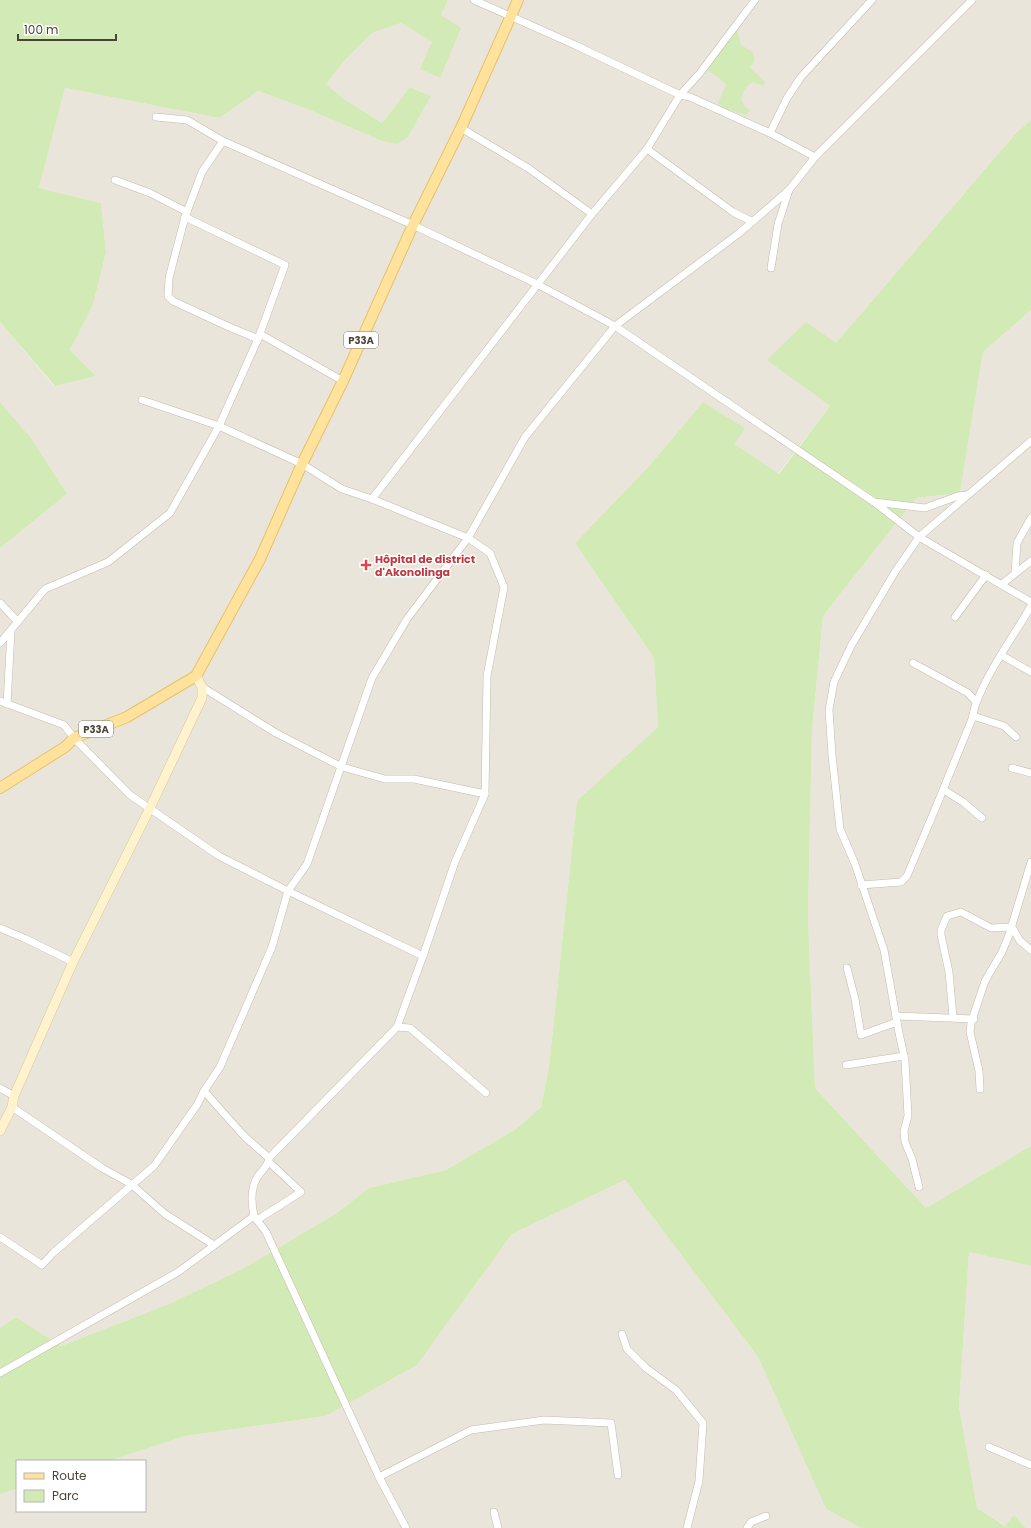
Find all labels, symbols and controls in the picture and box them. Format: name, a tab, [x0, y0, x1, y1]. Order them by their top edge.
scale bar	[18, 16, 116, 42]
text: 100 m	[24, 21, 58, 38]
road number: P33A	[344, 332, 378, 348]
place label: Hôpital de district d'Akonolinga	[375, 551, 476, 580]
marker: Hôpital de district d'Akonolinga	[360, 559, 372, 571]
road number: P33A	[79, 721, 113, 737]
legend	[16, 1460, 146, 1512]
text: Route	[52, 1467, 86, 1484]
text: Parc	[52, 1487, 79, 1504]

